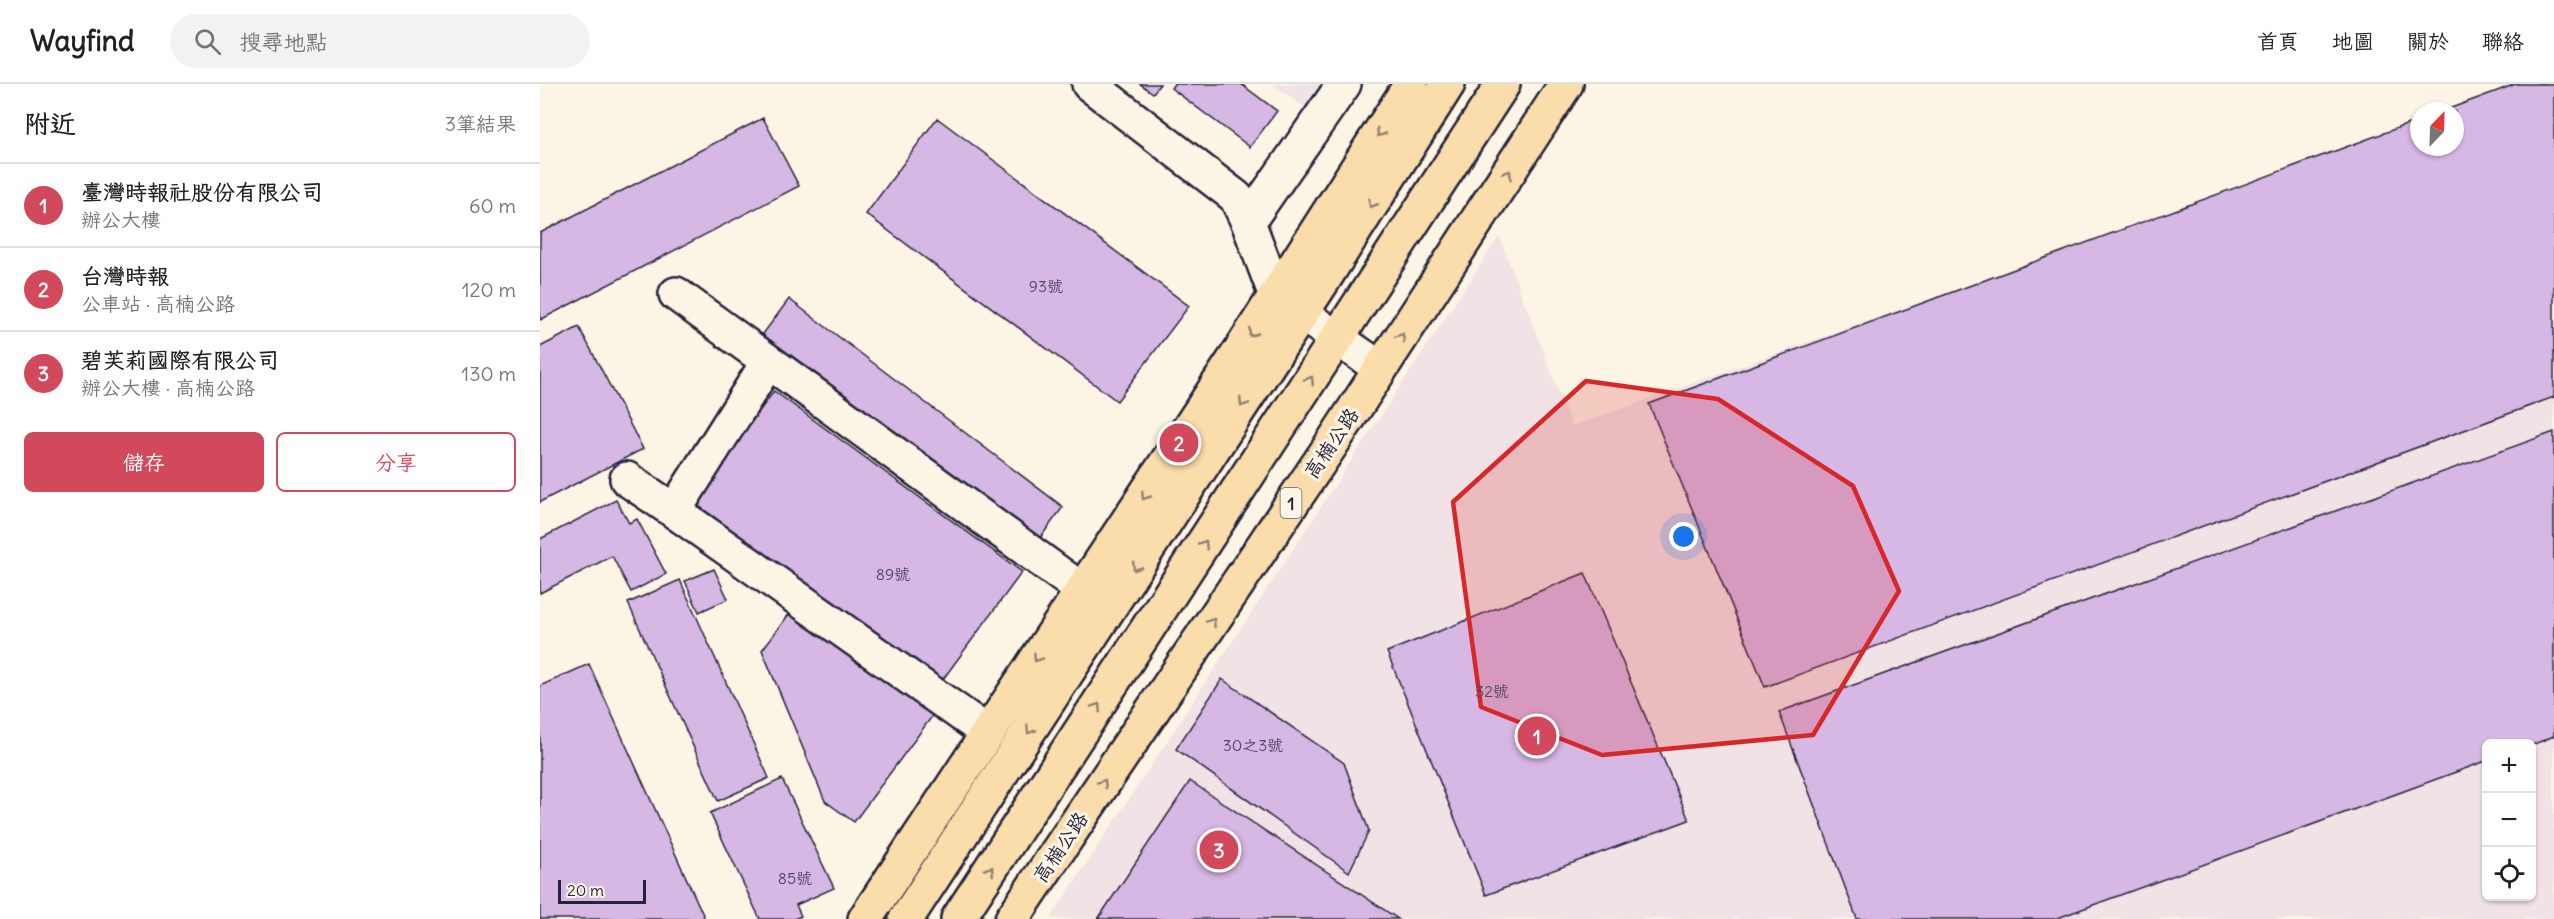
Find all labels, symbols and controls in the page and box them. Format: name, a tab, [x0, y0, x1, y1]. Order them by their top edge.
search box	[170, 14, 590, 68]
text: Wayfind	[30, 23, 134, 59]
icon: search	[191, 25, 224, 58]
text: 搜尋地點	[239, 28, 327, 56]
text: 首頁	[2257, 28, 2299, 55]
text: 地圖	[2332, 28, 2374, 55]
text: 關於	[2407, 28, 2449, 55]
text: 聯絡	[2482, 28, 2524, 55]
north arrow	[2410, 102, 2464, 156]
text: 附近	[24, 107, 76, 140]
text: 3筆結果	[445, 111, 516, 136]
one-way arrow	[1375, 127, 1387, 137]
one-way arrow	[1500, 169, 1511, 180]
text: 臺灣時報社股份有限公司	[81, 178, 323, 206]
text: 1	[40, 193, 47, 218]
text: 60 m	[469, 193, 516, 218]
one-way arrow	[1367, 198, 1379, 208]
text: 辦公大樓	[81, 207, 161, 232]
text: 台灣時報	[81, 262, 169, 290]
house number: 93號	[1029, 276, 1063, 296]
text: 2	[38, 277, 49, 302]
text: 120 m	[462, 277, 516, 302]
text: 公車站 · 高楠公路	[81, 291, 235, 316]
one-way arrow	[1248, 326, 1259, 337]
one-way arrow	[1394, 332, 1405, 343]
text: 碧芙莉國際有限公司	[81, 346, 279, 374]
text: 3	[38, 361, 49, 386]
text: 130 m	[461, 361, 516, 386]
text: 辦公大樓 · 高楠公路	[81, 375, 255, 400]
one-way arrow	[1303, 376, 1314, 387]
one-way arrow	[1239, 397, 1250, 408]
street label: 高楠公路	[1298, 402, 1364, 483]
pin: 2	[1160, 420, 1198, 466]
button: 儲存	[24, 432, 264, 492]
button: 分享	[276, 432, 516, 492]
road number: 1	[1280, 488, 1302, 518]
one-way arrow	[1141, 489, 1152, 500]
your location	[1669, 522, 1698, 551]
one-way arrow	[1196, 539, 1207, 550]
one-way arrow	[1133, 560, 1144, 571]
house number: 89號	[876, 564, 910, 584]
one-way arrow	[1205, 617, 1216, 628]
one-way arrow	[1033, 652, 1044, 663]
house number: 32號	[1475, 681, 1509, 701]
one-way arrow	[1090, 703, 1101, 714]
pin: 1	[1518, 714, 1556, 758]
one-way arrow	[1025, 724, 1037, 734]
house number: 30之3號	[1223, 735, 1283, 755]
map controls	[2482, 739, 2536, 901]
button: +	[2482, 739, 2536, 793]
one-way arrow	[1096, 779, 1107, 790]
button: −	[2482, 793, 2536, 847]
street label: 高楠公路	[1027, 806, 1093, 887]
pin: 3	[1200, 828, 1238, 873]
button: locate	[2482, 847, 2536, 901]
one-way arrow	[983, 866, 995, 876]
house number: 85號	[778, 868, 812, 888]
scale bar	[558, 877, 646, 904]
text: 20 m	[567, 880, 604, 900]

